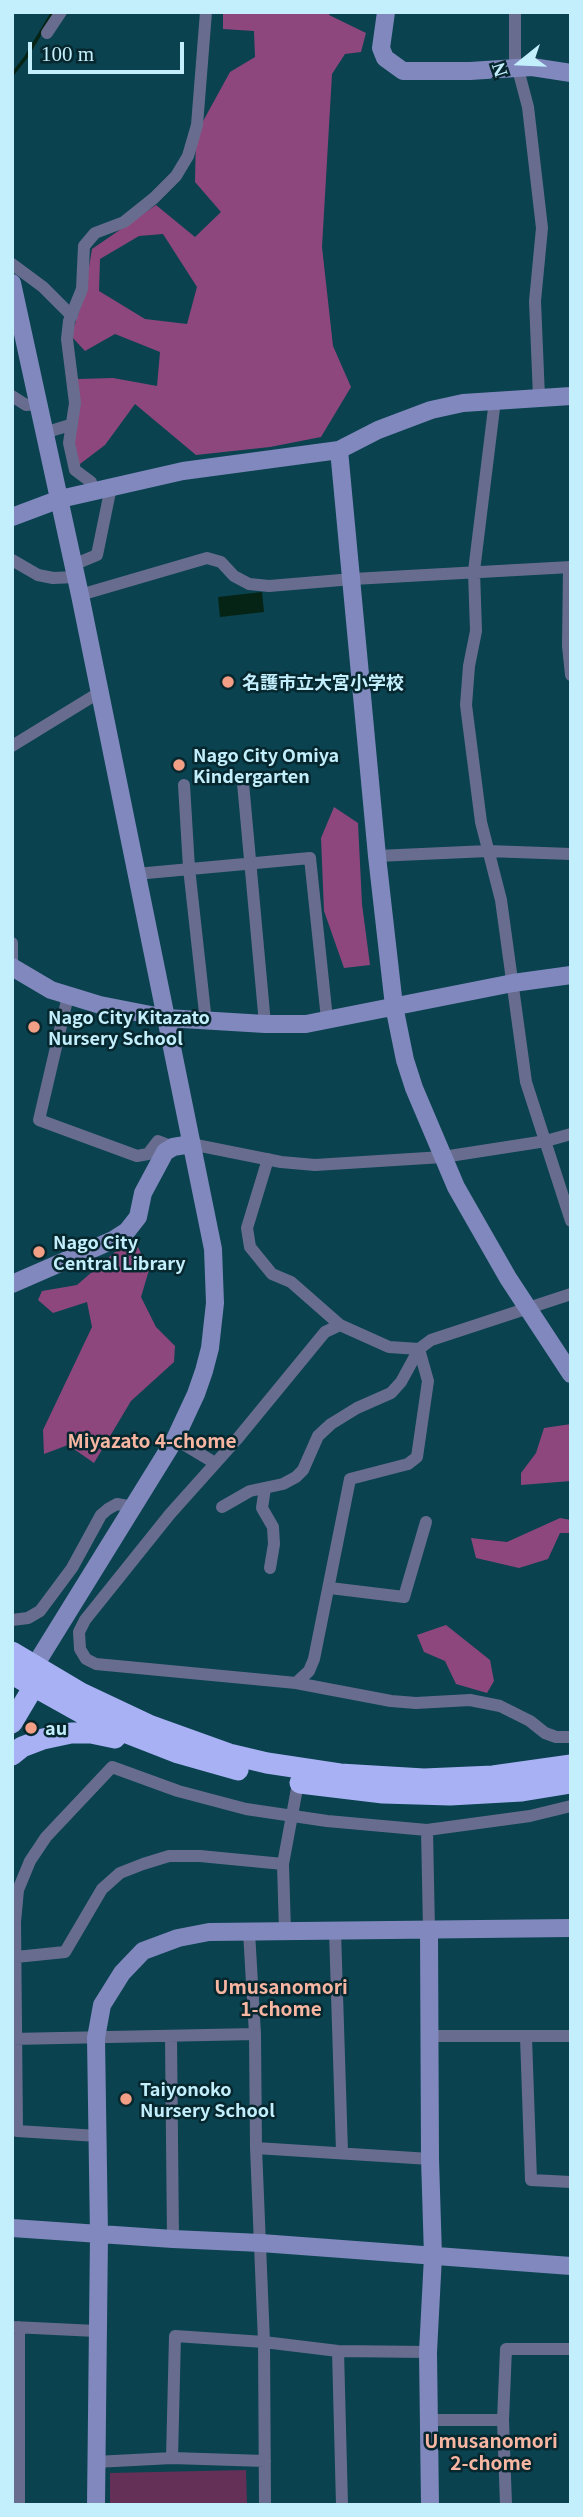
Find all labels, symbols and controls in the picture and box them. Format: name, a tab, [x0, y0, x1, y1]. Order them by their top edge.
scale bar	[32, 28, 187, 72]
north arrow	[485, 28, 555, 98]
text: 100 m	[41, 42, 94, 66]
text: N	[487, 60, 512, 79]
place label: 名護市立大宮小学校	[242, 671, 404, 693]
marker: 名護市立大宮小学校	[220, 674, 236, 690]
place label: Nago City Omiya Kindergarten	[193, 744, 339, 786]
marker: Nago City Omiya Kindergarten	[171, 757, 187, 773]
place label: Nago City Kitazato Nursery School	[48, 1006, 210, 1048]
marker: Nago City Kitazato Nursery School	[26, 1019, 42, 1035]
place label: Nago City Central Library	[53, 1231, 186, 1274]
marker: Nago City Central Library	[31, 1244, 47, 1260]
district label: Miyazato 4-chome	[68, 1430, 236, 1452]
place label: au	[45, 1717, 67, 1739]
marker: au	[23, 1720, 39, 1736]
district label: Umusanomori 1-chome	[214, 1976, 348, 2020]
place label: Taiyonoko Nursery School	[140, 2078, 275, 2120]
marker: Taiyonoko Nursery School	[118, 2091, 134, 2107]
district label: Umusanomori 2-chome	[424, 2430, 558, 2474]

